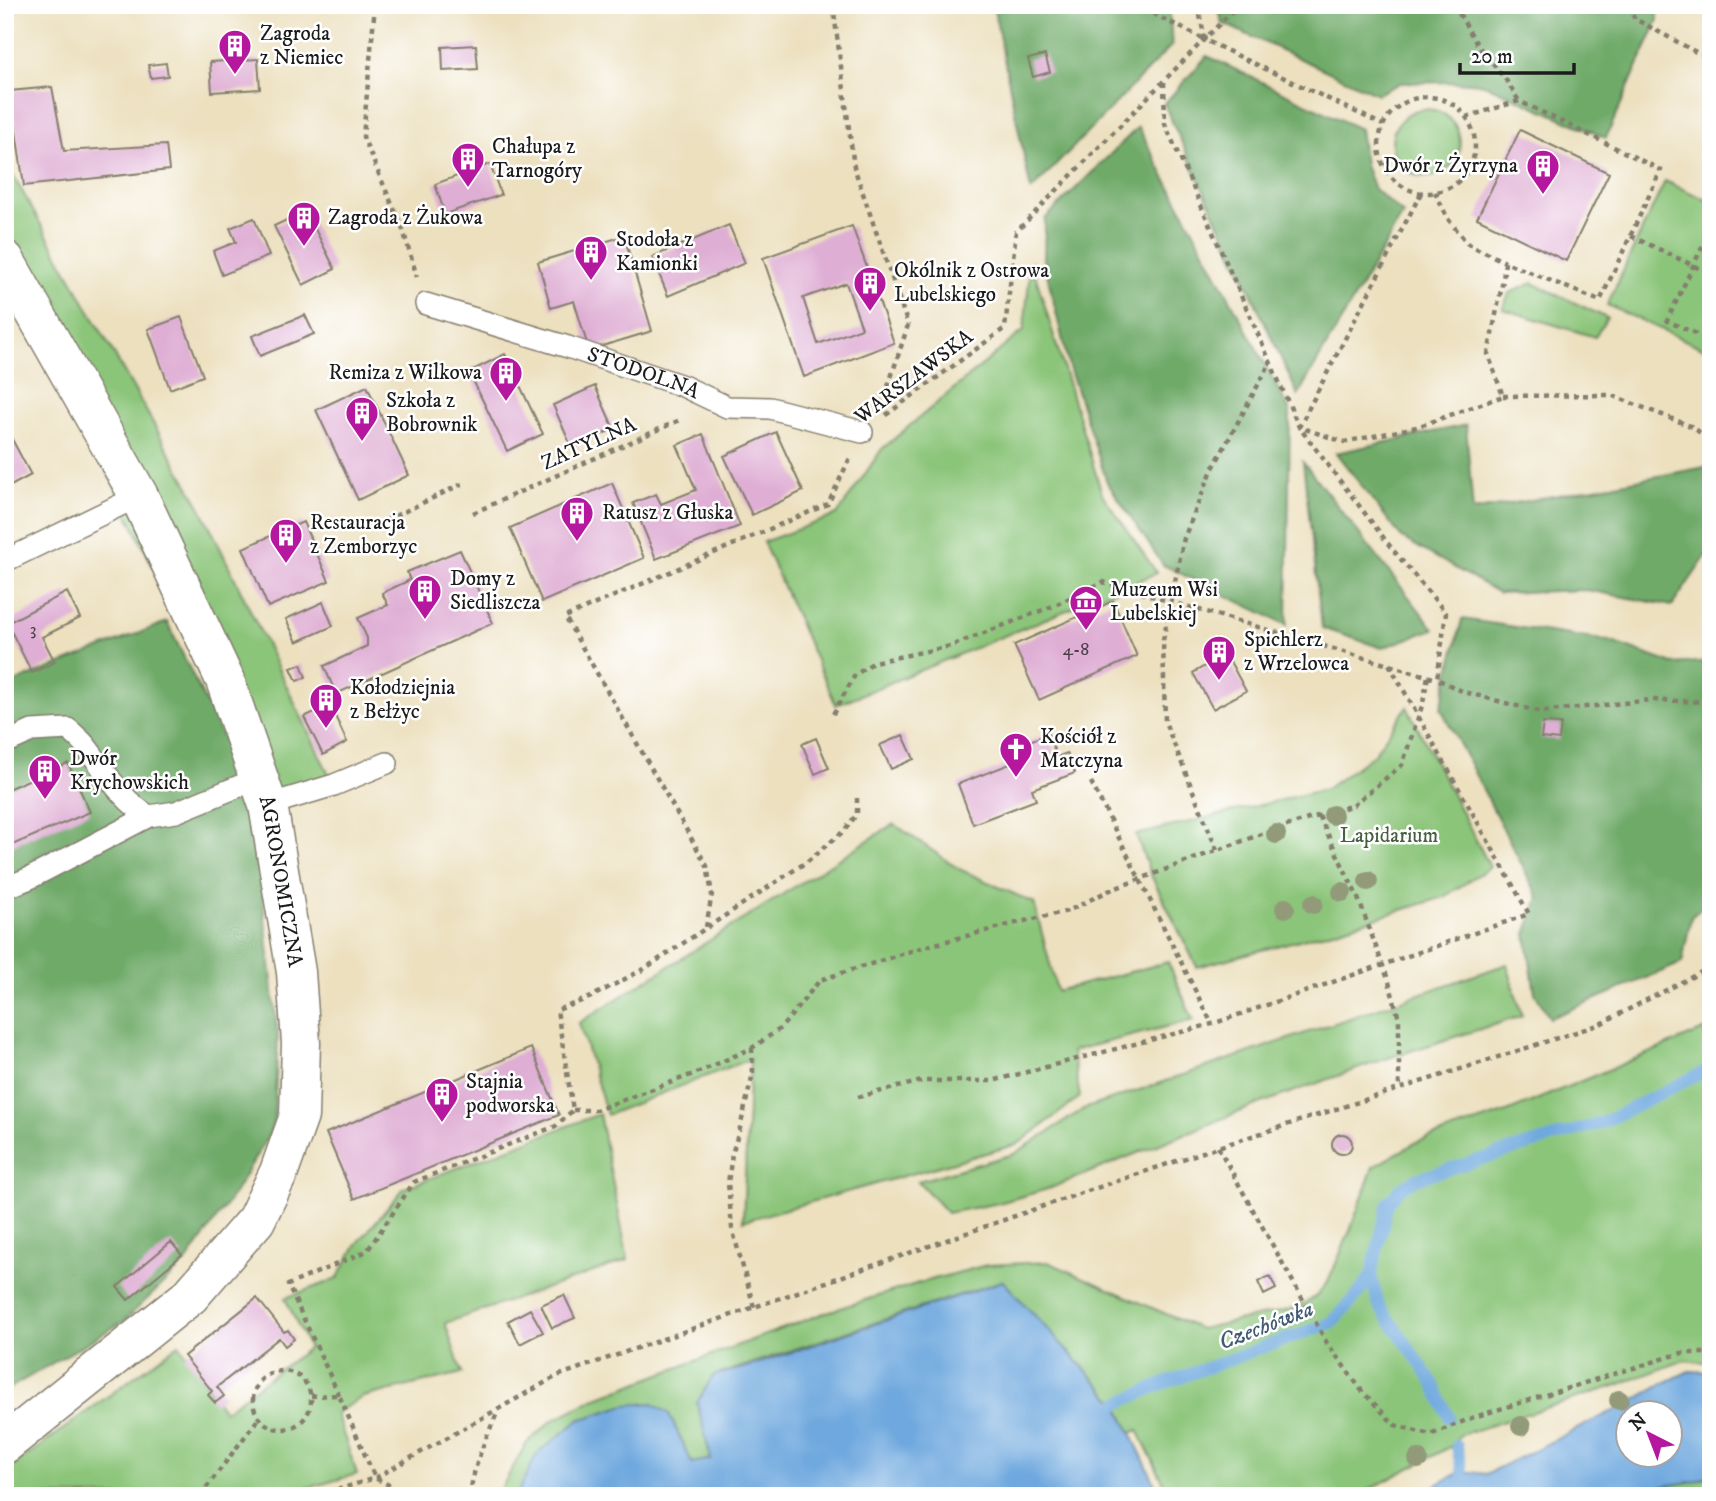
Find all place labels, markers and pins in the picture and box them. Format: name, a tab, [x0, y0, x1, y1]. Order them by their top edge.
place label: Zagroda z Niemiec	[260, 21, 343, 71]
building icon: Zagroda z Niemiec	[216, 27, 254, 76]
place label: Chałupa z Tarnogóry	[492, 134, 583, 184]
building icon: Chałupa z Tarnogóry	[449, 140, 487, 189]
building icon: Dwór z Żyrzyna	[1524, 147, 1562, 196]
place label: Dwór z Żyrzyna	[1383, 152, 1518, 179]
building icon: Zagroda z Żukowa	[285, 199, 323, 248]
place label: Zagroda z Żukowa	[328, 204, 483, 231]
place label: Stodoła z Kamionki	[616, 227, 698, 277]
building icon: Stodoła z Kamionki	[572, 233, 610, 282]
place label: Okólnik z Ostrowa Lubelskiego	[894, 258, 1049, 308]
building icon: Okólnik z Ostrowa Lubelskiego	[851, 264, 889, 313]
building icon: Remiza z Wilkowa	[487, 354, 525, 403]
place label: Remiza z Wilkowa	[328, 360, 482, 386]
place label: Szkoła z Bobrownik	[386, 388, 478, 438]
building icon: Szkoła z Bobrownik	[343, 394, 381, 443]
building icon: Ratusz z Głuska	[558, 494, 596, 543]
place label: Ratusz z Głuska	[602, 500, 733, 526]
place label: Restauracja z Zemborzyc	[310, 510, 417, 560]
building icon: Restauracja z Zemborzyc	[267, 516, 305, 565]
place label: Domy z Siedliszcza	[450, 566, 541, 616]
building icon: Domy z Siedliszcza	[406, 572, 444, 621]
place label: Muzeum Wsi Lubelskiej	[1110, 577, 1218, 627]
museum icon: Muzeum Wsi Lubelskiej	[1067, 583, 1105, 632]
place label: Spichlerz z Wrzelowca	[1244, 627, 1349, 677]
building icon: Spichlerz z Wrzelowca	[1200, 633, 1238, 682]
place label: Kołodziejnia z Bełżyc	[350, 675, 455, 725]
building icon: Kołodziejnia z Bełżyc	[307, 681, 345, 730]
place label: Kościół z Matczyna	[1040, 724, 1123, 774]
church icon: Kościół z Matczyna	[997, 730, 1035, 779]
place label: Dwór Krychowskich	[70, 746, 189, 796]
building icon: Dwór Krychowskich	[26, 752, 64, 801]
place label: Stajnia podworska	[465, 1069, 555, 1119]
building icon: Stajnia podworska	[423, 1075, 461, 1124]

